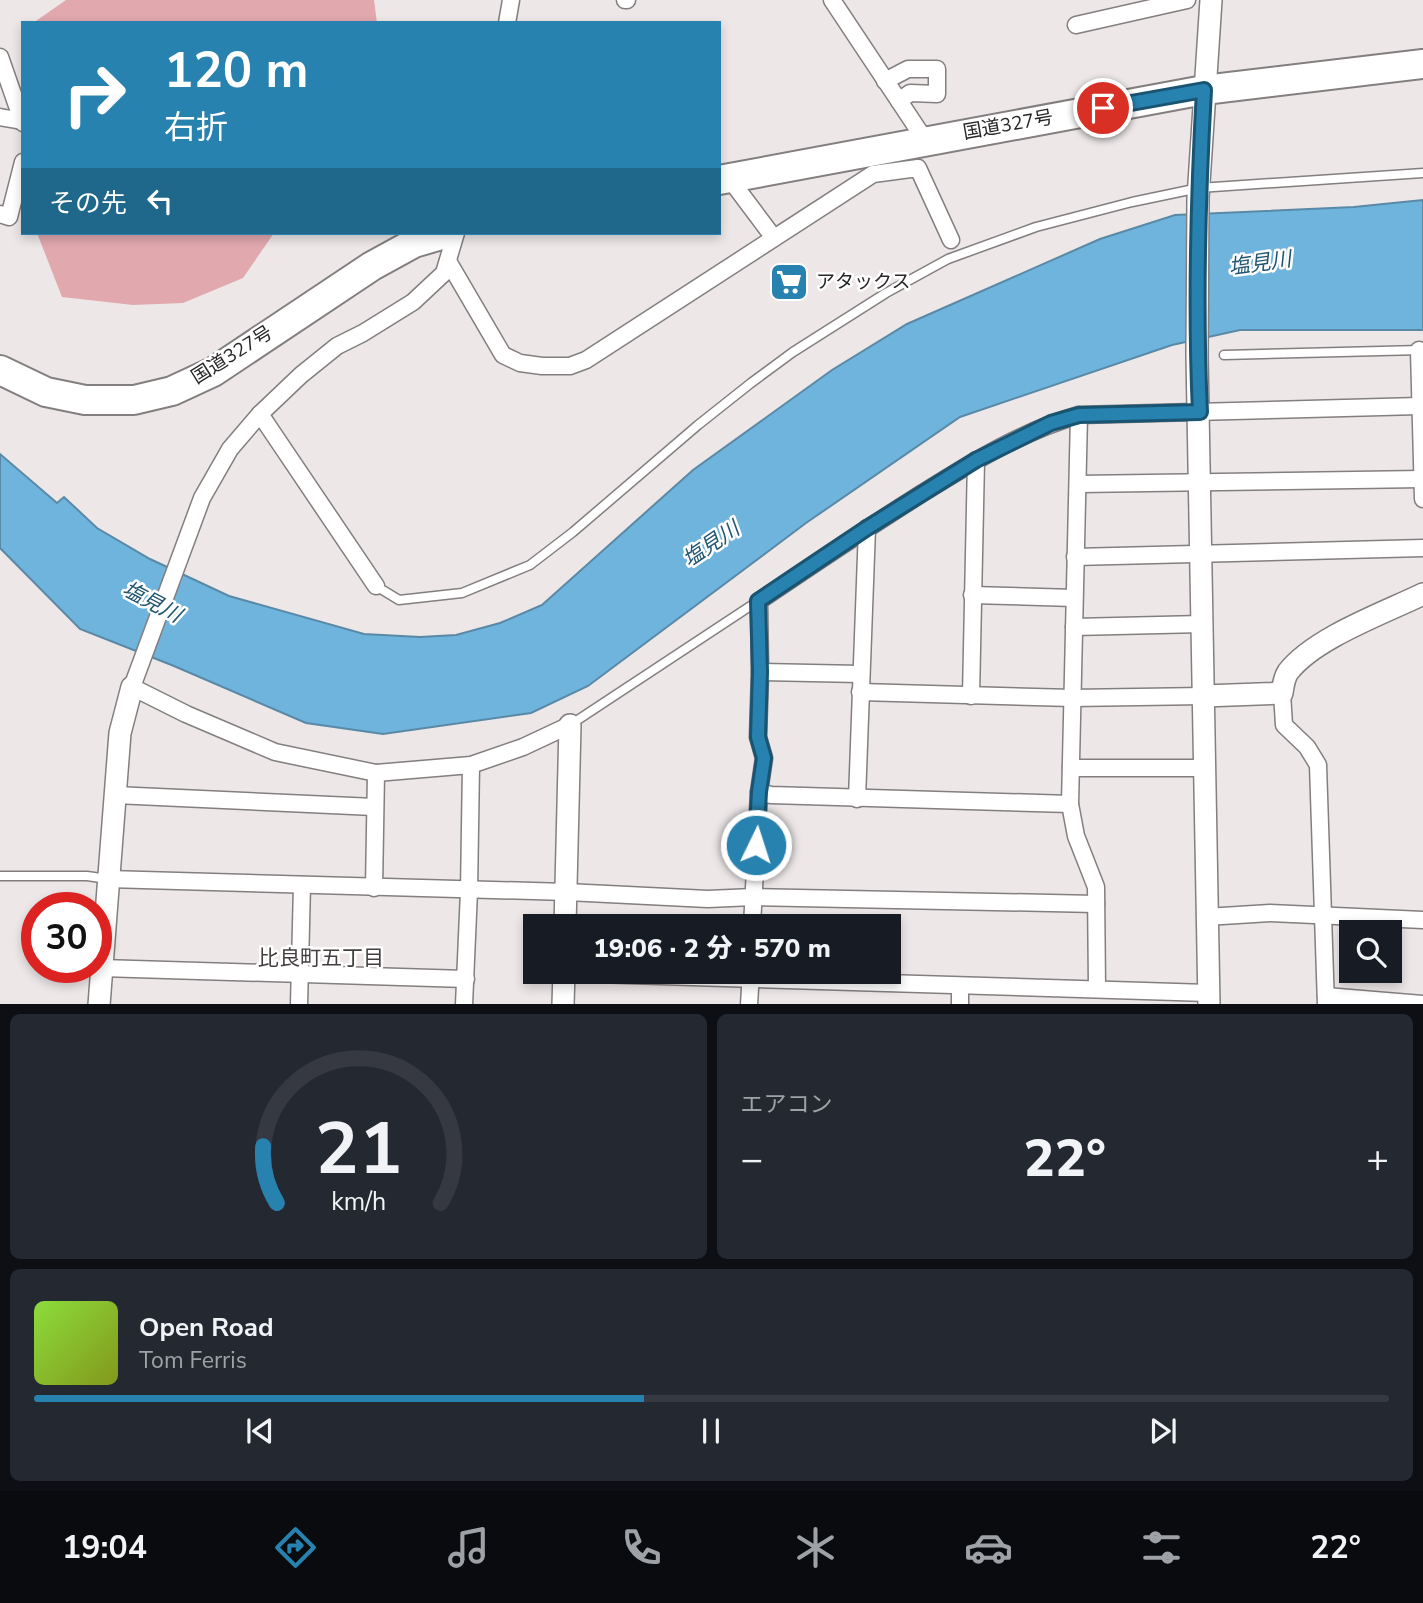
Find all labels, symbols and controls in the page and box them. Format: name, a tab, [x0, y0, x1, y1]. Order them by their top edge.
text: 120 m	[164, 37, 308, 104]
icon: right	[49, 49, 140, 140]
pin	[1073, 78, 1133, 138]
icon: arrive	[1084, 89, 1122, 127]
street label: 国道327号	[961, 104, 1055, 146]
text: 右折	[164, 106, 228, 149]
icon: left	[141, 182, 179, 220]
text: その先	[49, 186, 127, 221]
water label: 塩見川	[1227, 244, 1295, 281]
supermarket icon: アタックス	[768, 261, 810, 303]
place label: アタックス	[816, 269, 910, 295]
street label: 国道327号	[186, 320, 278, 390]
water label: 塩見川	[677, 514, 747, 573]
water label: 塩見川	[118, 575, 188, 630]
position arrow	[719, 808, 793, 882]
speed limit sign: 30	[21, 892, 112, 983]
map controls	[1339, 920, 1402, 983]
button: search	[1339, 920, 1402, 983]
text: 19:06 · 2 分 · 570 m	[593, 931, 831, 966]
district label: 比良町五丁目	[258, 944, 384, 972]
text: エアコン	[741, 1089, 833, 1120]
text: 21	[315, 1099, 402, 1199]
text: 22°	[1024, 1123, 1106, 1194]
text: −	[741, 1134, 763, 1185]
text: +	[1366, 1134, 1389, 1185]
text: km/h	[331, 1184, 386, 1218]
text: Open Road	[139, 1310, 274, 1345]
text: Tom Ferris	[139, 1345, 247, 1376]
icon: previous	[241, 1412, 279, 1450]
icon: pause	[692, 1412, 730, 1450]
icon: next	[1144, 1412, 1182, 1450]
icon: directions	[271, 1523, 320, 1572]
icon: music	[444, 1523, 493, 1572]
icon: phone	[617, 1523, 666, 1572]
icon: climate	[791, 1523, 840, 1572]
icon: car	[964, 1523, 1013, 1572]
icon: filters	[1137, 1523, 1186, 1572]
text: 19:04	[62, 1526, 147, 1569]
text: 22°	[1310, 1526, 1361, 1569]

